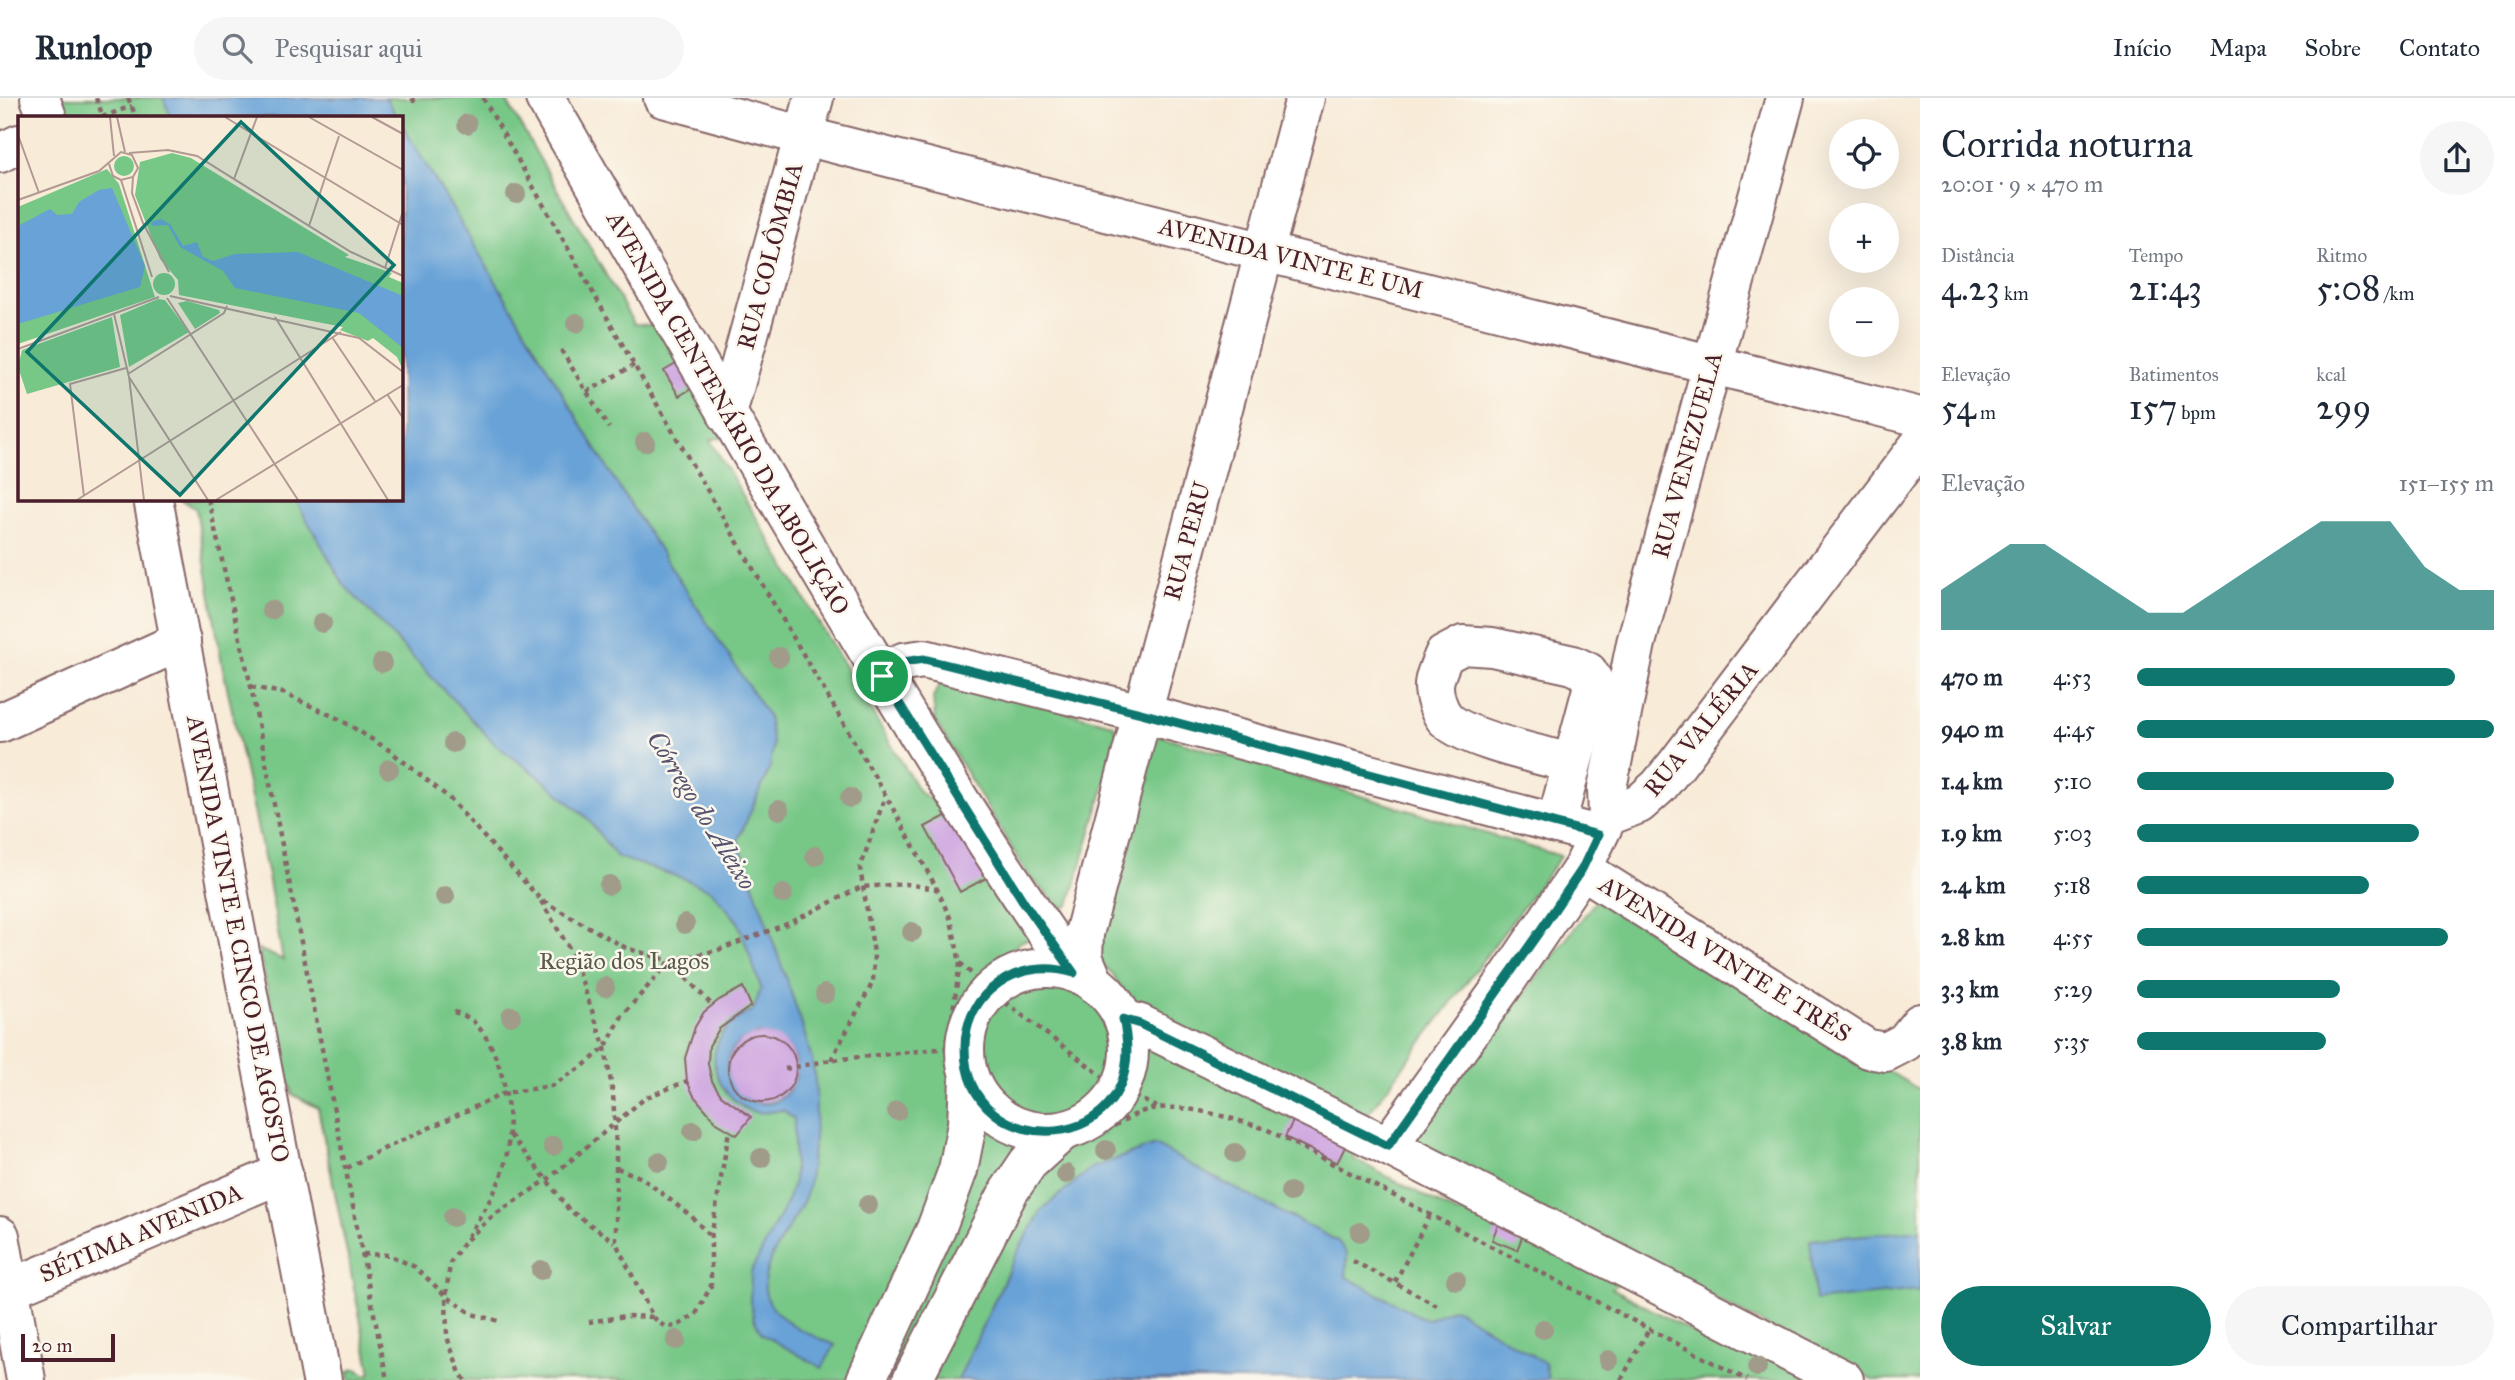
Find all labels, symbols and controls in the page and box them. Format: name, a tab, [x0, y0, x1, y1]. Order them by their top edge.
search box	[194, 17, 684, 80]
text: Runloop	[35, 28, 152, 68]
icon: search	[218, 29, 256, 67]
text: Pesquisar aqui	[274, 32, 423, 64]
text: Início	[2113, 33, 2172, 63]
text: Mapa	[2210, 33, 2267, 63]
text: Sobre	[2305, 33, 2361, 63]
text: Contato	[2399, 33, 2480, 63]
inset map	[18, 116, 402, 500]
map controls	[1829, 119, 1899, 357]
button: locate	[1829, 119, 1899, 189]
text: Corrida noturna	[1941, 121, 2193, 167]
button: share	[2420, 121, 2494, 195]
street label: RUA COLÔMBIA	[731, 159, 809, 353]
text: 20:01 · 9 × 470 m	[1941, 170, 2103, 198]
button: +	[1829, 203, 1899, 273]
street label: AVENIDA CENTENÁRIO DA ABOLIÇÃO	[599, 205, 856, 620]
street label: AVENIDA VINTE E UM	[1155, 210, 1426, 305]
text: Distância	[1941, 244, 2014, 267]
text: Tempo	[2129, 244, 2183, 267]
text: Ritmo	[2316, 244, 2367, 267]
text: 4.23	[1941, 267, 2000, 310]
text: 21:43	[2129, 267, 2202, 310]
text: 5:08	[2316, 267, 2380, 310]
text: km	[2000, 282, 2029, 305]
text: /km	[2380, 282, 2414, 305]
button: −	[1829, 287, 1899, 357]
street label: RUA VENEZUELA	[1645, 348, 1729, 562]
text: Elevação	[1941, 363, 2010, 386]
text: Batimentos	[2129, 363, 2219, 386]
text: kcal	[2316, 363, 2346, 386]
text: 54	[1941, 386, 1976, 429]
text: 157	[2129, 386, 2177, 429]
text: 299	[2316, 386, 2371, 429]
text: m	[1976, 401, 1996, 424]
text: bpm	[2177, 401, 2216, 424]
text: Elevação	[1941, 469, 2025, 497]
text: 151–155 m	[2399, 469, 2494, 497]
street label: RUA PERU	[1157, 478, 1217, 604]
pin	[852, 646, 912, 706]
street label: RUA VALÉRIA	[1637, 655, 1765, 803]
icon: arrive	[863, 657, 901, 695]
text: 470 m	[1941, 663, 2003, 691]
text: 4:53	[2053, 663, 2092, 691]
street label: AVENIDA VINTE E CINCO DE AGOSTO	[180, 712, 296, 1165]
text: 940 m	[1941, 715, 2004, 743]
text: 4:45	[2053, 715, 2095, 743]
water label: Córrego do Aleixo	[640, 724, 764, 896]
text: 1.4 km	[1941, 767, 2003, 795]
text: 5:10	[2053, 767, 2092, 795]
text: 1.9 km	[1941, 819, 2002, 847]
text: 5:03	[2053, 819, 2092, 847]
street label: AVENIDA VINTE E TRÊS	[1593, 869, 1857, 1049]
text: 2.4 km	[1941, 871, 2006, 899]
text: 5:18	[2053, 871, 2091, 899]
text: 2.8 km	[1941, 923, 2005, 951]
text: 4:55	[2053, 923, 2093, 951]
park label: Região dos Lagos	[539, 946, 709, 976]
text: 3.3 km	[1941, 975, 1999, 1003]
text: 5:29	[2053, 975, 2093, 1003]
text: 3.8 km	[1941, 1027, 2002, 1055]
text: 5:35	[2053, 1027, 2089, 1055]
street label: SÉTIMA AVENIDA	[35, 1177, 247, 1289]
button: Salvar	[1941, 1286, 2211, 1366]
button: Compartilhar	[2225, 1286, 2494, 1366]
scale bar	[21, 1331, 116, 1363]
text: 20 m	[32, 1334, 73, 1357]

